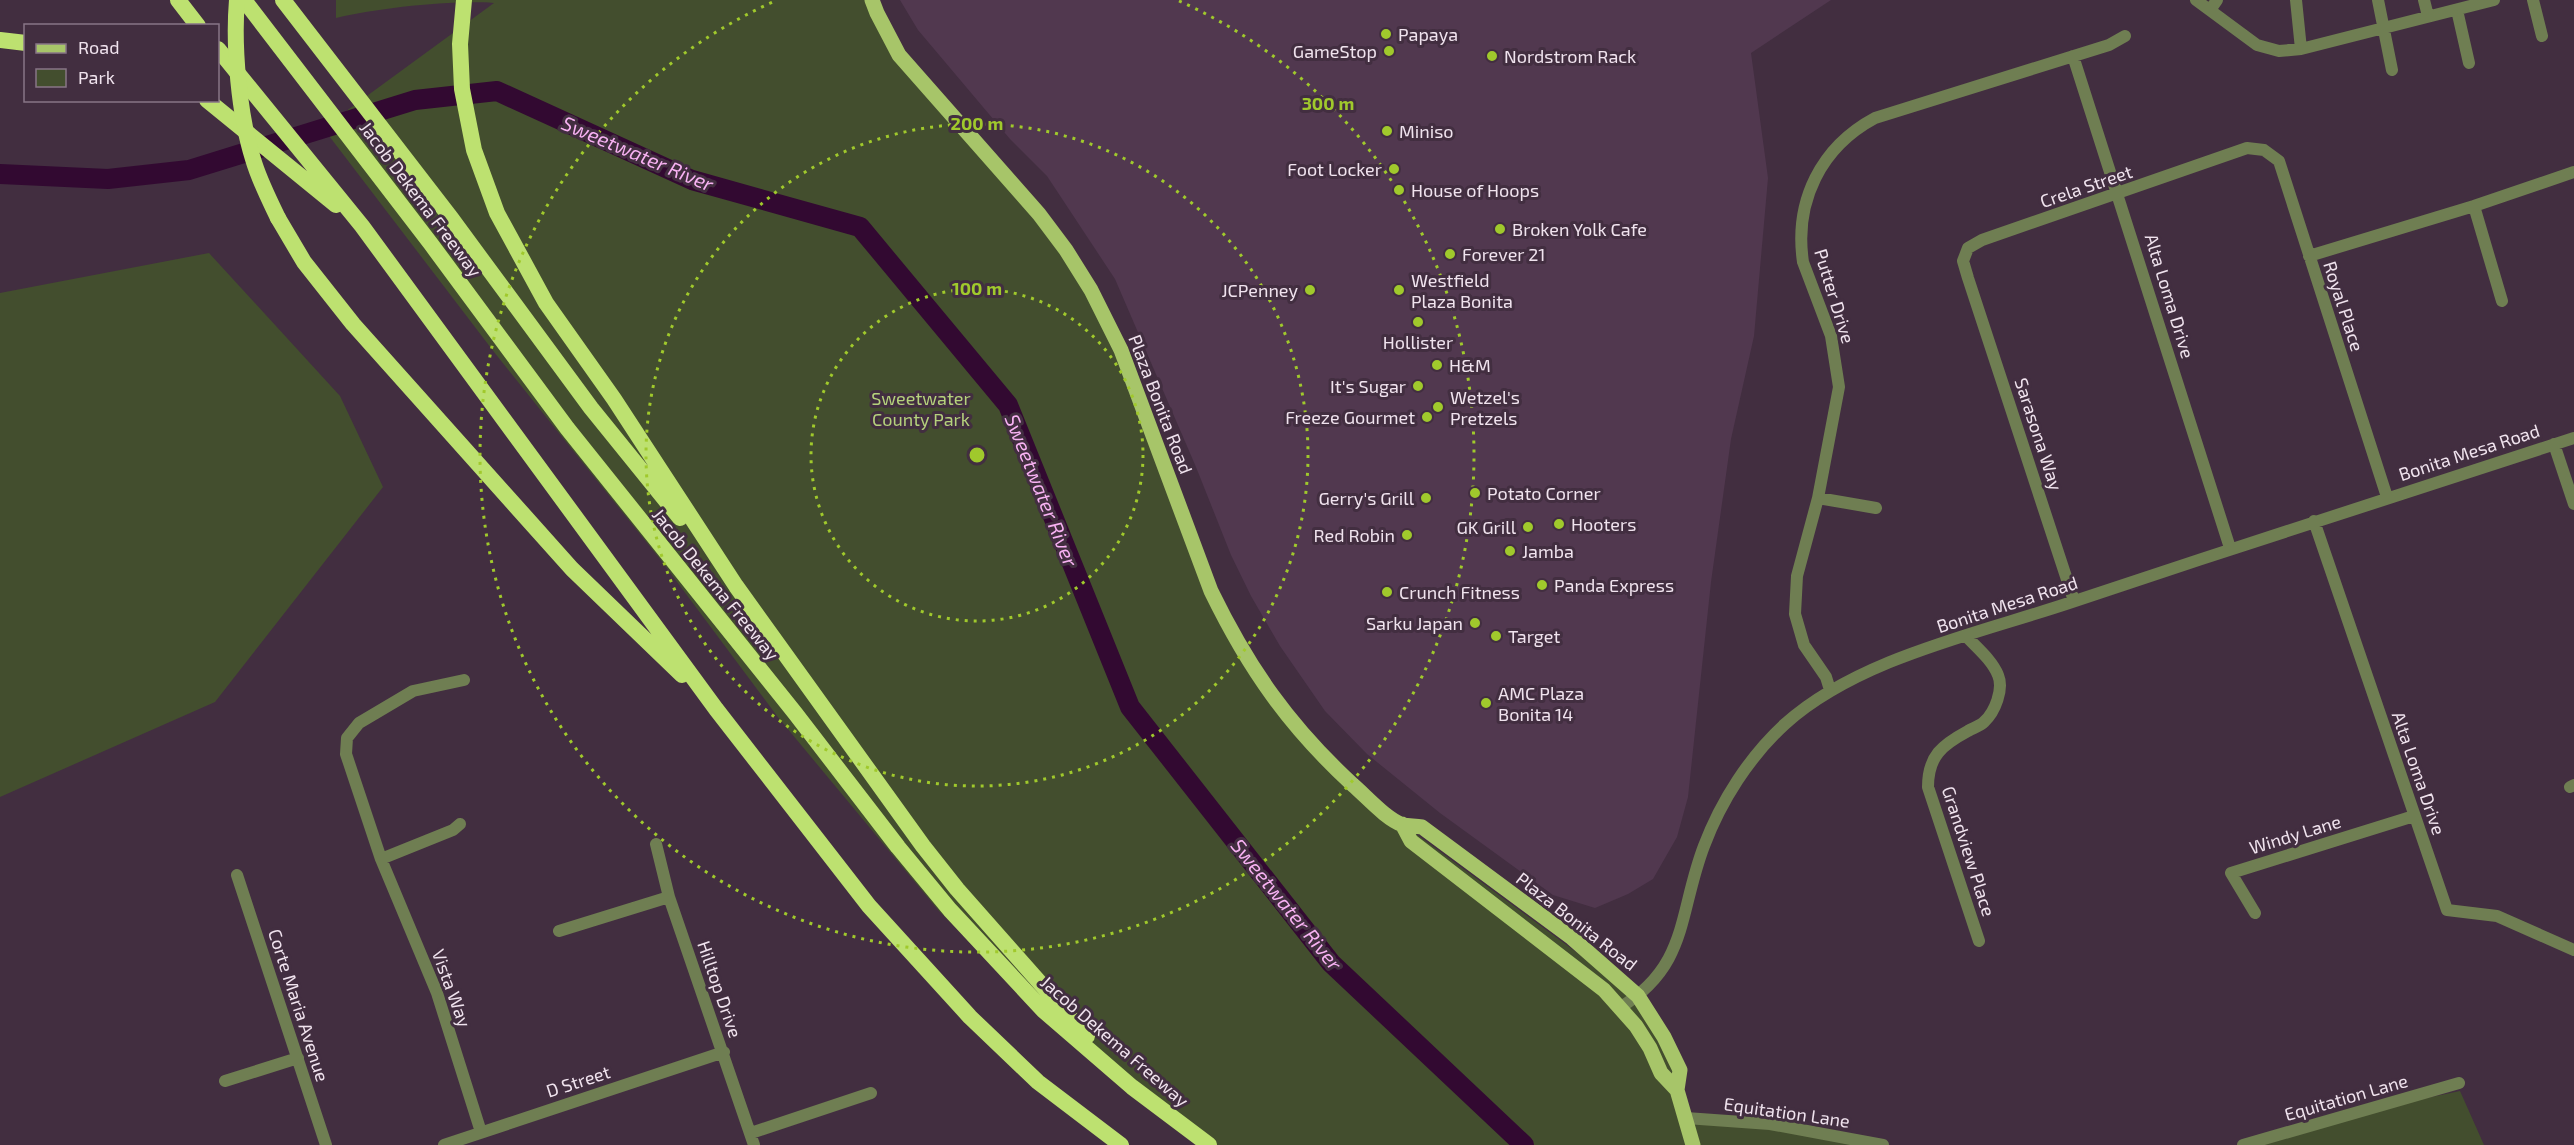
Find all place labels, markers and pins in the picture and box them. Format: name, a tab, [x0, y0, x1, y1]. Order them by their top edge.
place label: Papaya	[1398, 23, 1458, 45]
marker: Papaya	[1379, 27, 1393, 41]
place label: GameStop	[1293, 40, 1377, 62]
marker: GameStop	[1382, 44, 1396, 58]
place label: Nordstrom Rack	[1504, 45, 1636, 67]
marker: Nordstrom Rack	[1485, 49, 1499, 63]
place label: Miniso	[1399, 120, 1454, 142]
marker: Miniso	[1380, 124, 1394, 138]
place label: Foot Locker	[1287, 158, 1382, 180]
marker: Foot Locker	[1387, 162, 1401, 176]
place label: House of Hoops	[1411, 179, 1539, 201]
marker: House of Hoops	[1392, 183, 1406, 197]
place label: Broken Yolk Cafe	[1512, 218, 1647, 240]
marker: Broken Yolk Cafe	[1493, 222, 1507, 236]
place label: Forever 21	[1462, 243, 1545, 265]
marker: Forever 21	[1443, 247, 1457, 261]
place label: Westfield Plaza Bonita	[1411, 269, 1513, 312]
place label: JCPenney	[1221, 279, 1298, 301]
marker: JCPenney	[1303, 283, 1317, 297]
marker: Westfield Plaza Bonita	[1392, 283, 1406, 297]
marker: Hollister	[1411, 315, 1425, 329]
place label: Hollister	[1383, 331, 1453, 353]
place label: H&M	[1449, 354, 1491, 376]
marker: H&M	[1430, 358, 1444, 372]
place label: It's Sugar	[1330, 375, 1406, 397]
marker: It's Sugar	[1411, 379, 1425, 393]
place label: Wetzel's Pretzels	[1450, 386, 1520, 429]
marker: Wetzel's Pretzels	[1431, 400, 1445, 414]
place label: Freeze Gourmet	[1285, 406, 1415, 428]
marker: Freeze Gourmet	[1420, 410, 1434, 424]
centre of rings	[967, 445, 987, 465]
place label: Potato Corner	[1487, 482, 1601, 504]
marker: Potato Corner	[1468, 486, 1482, 500]
place label: Gerry's Grill	[1318, 487, 1415, 509]
marker: Gerry's Grill	[1419, 491, 1433, 505]
place label: Hooters	[1571, 513, 1636, 535]
place label: GK Grill	[1457, 516, 1517, 538]
marker: Hooters	[1552, 517, 1566, 531]
marker: GK Grill	[1521, 520, 1535, 534]
place label: Red Robin	[1314, 524, 1395, 546]
marker: Red Robin	[1400, 528, 1414, 542]
place label: Jamba	[1522, 540, 1574, 562]
marker: Jamba	[1503, 544, 1517, 558]
place label: Panda Express	[1554, 574, 1674, 596]
marker: Panda Express	[1535, 578, 1549, 592]
place label: Crunch Fitness	[1399, 581, 1520, 603]
marker: Crunch Fitness	[1380, 585, 1394, 599]
place label: Sarku Japan	[1366, 612, 1463, 634]
marker: Sarku Japan	[1468, 616, 1482, 630]
place label: Target	[1508, 625, 1560, 647]
marker: Target	[1489, 629, 1503, 643]
place label: AMC Plaza Bonita 14	[1498, 682, 1584, 725]
marker: AMC Plaza Bonita 14	[1479, 696, 1493, 710]

